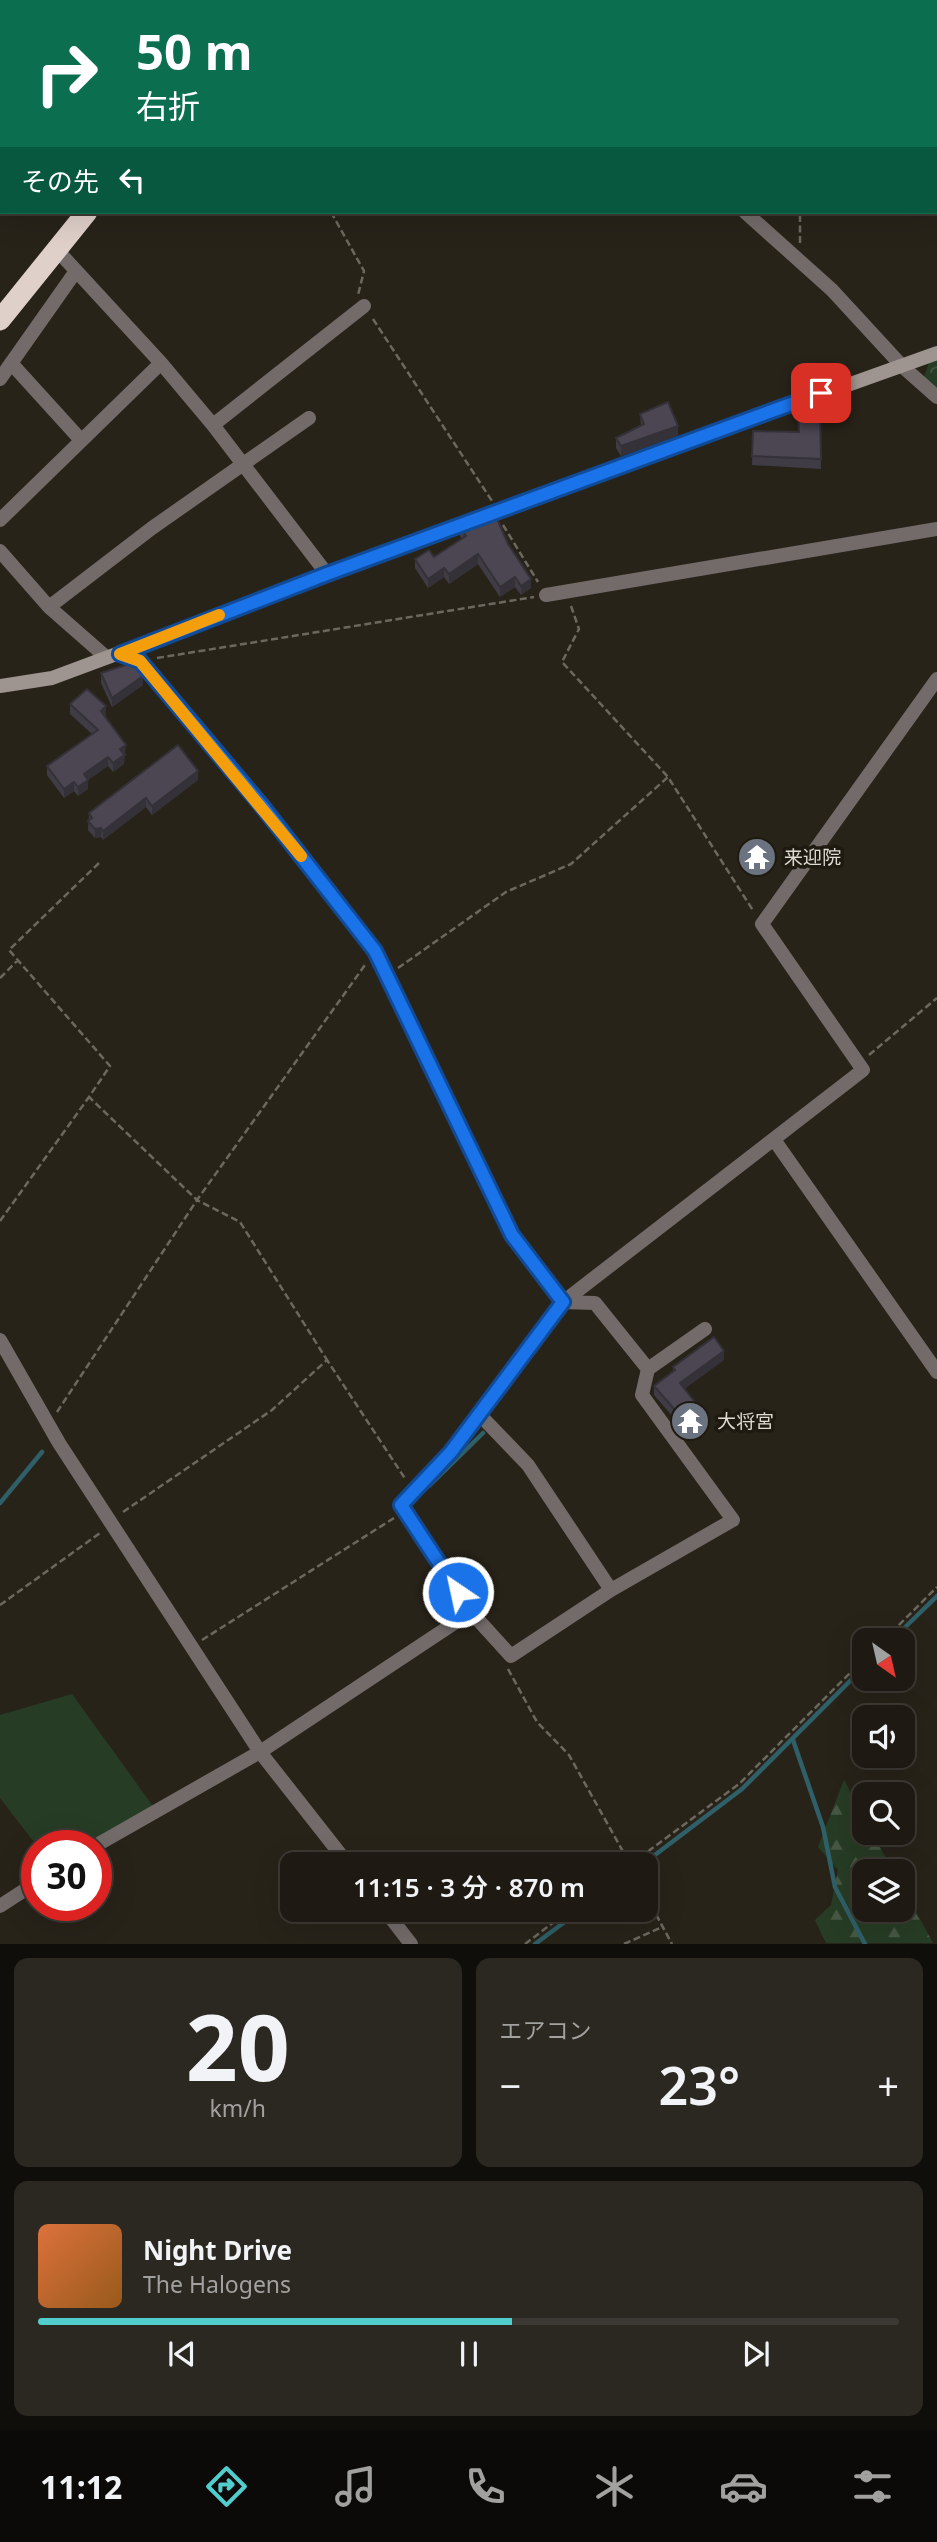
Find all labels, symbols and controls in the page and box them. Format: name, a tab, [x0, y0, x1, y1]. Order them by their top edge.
text: 50 m	[136, 18, 253, 84]
icon: right	[21, 28, 112, 119]
text: 右折	[136, 84, 200, 127]
icon: left	[113, 161, 151, 199]
text: その先	[21, 163, 99, 199]
pin	[791, 363, 851, 423]
icon: arrive	[802, 374, 840, 412]
temple icon: 来迎院	[736, 836, 778, 878]
place label: 来迎院	[784, 844, 841, 870]
temple icon: 大将宮	[669, 1400, 711, 1442]
place label: 大将宮	[717, 1408, 774, 1434]
position arrow	[421, 1555, 495, 1629]
north arrow	[852, 1628, 915, 1690]
map controls	[852, 1628, 915, 1922]
button: sound	[852, 1705, 915, 1768]
button: search	[852, 1782, 915, 1845]
speed limit sign: 30	[21, 1830, 112, 1921]
button: layers	[852, 1859, 915, 1922]
text: 11:15 · 3 分 · 870 m	[353, 1869, 585, 1905]
text: 20	[186, 1984, 290, 2108]
text: エアコン	[500, 2014, 592, 2046]
text: 23°	[658, 2049, 740, 2120]
text: −	[500, 2059, 521, 2111]
text: +	[877, 2059, 899, 2111]
text: km/h	[209, 2092, 266, 2124]
text: Night Drive	[143, 2232, 292, 2268]
text: The Halogens	[143, 2268, 291, 2300]
icon: previous	[163, 2335, 201, 2373]
icon: pause	[450, 2335, 488, 2373]
icon: next	[737, 2335, 775, 2373]
icon: directions	[202, 2462, 251, 2511]
icon: music	[331, 2462, 380, 2511]
icon: phone	[461, 2462, 510, 2511]
icon: climate	[590, 2462, 639, 2511]
icon: car	[719, 2462, 768, 2511]
icon: filters	[848, 2462, 897, 2511]
text: 11:12	[40, 2465, 122, 2508]

